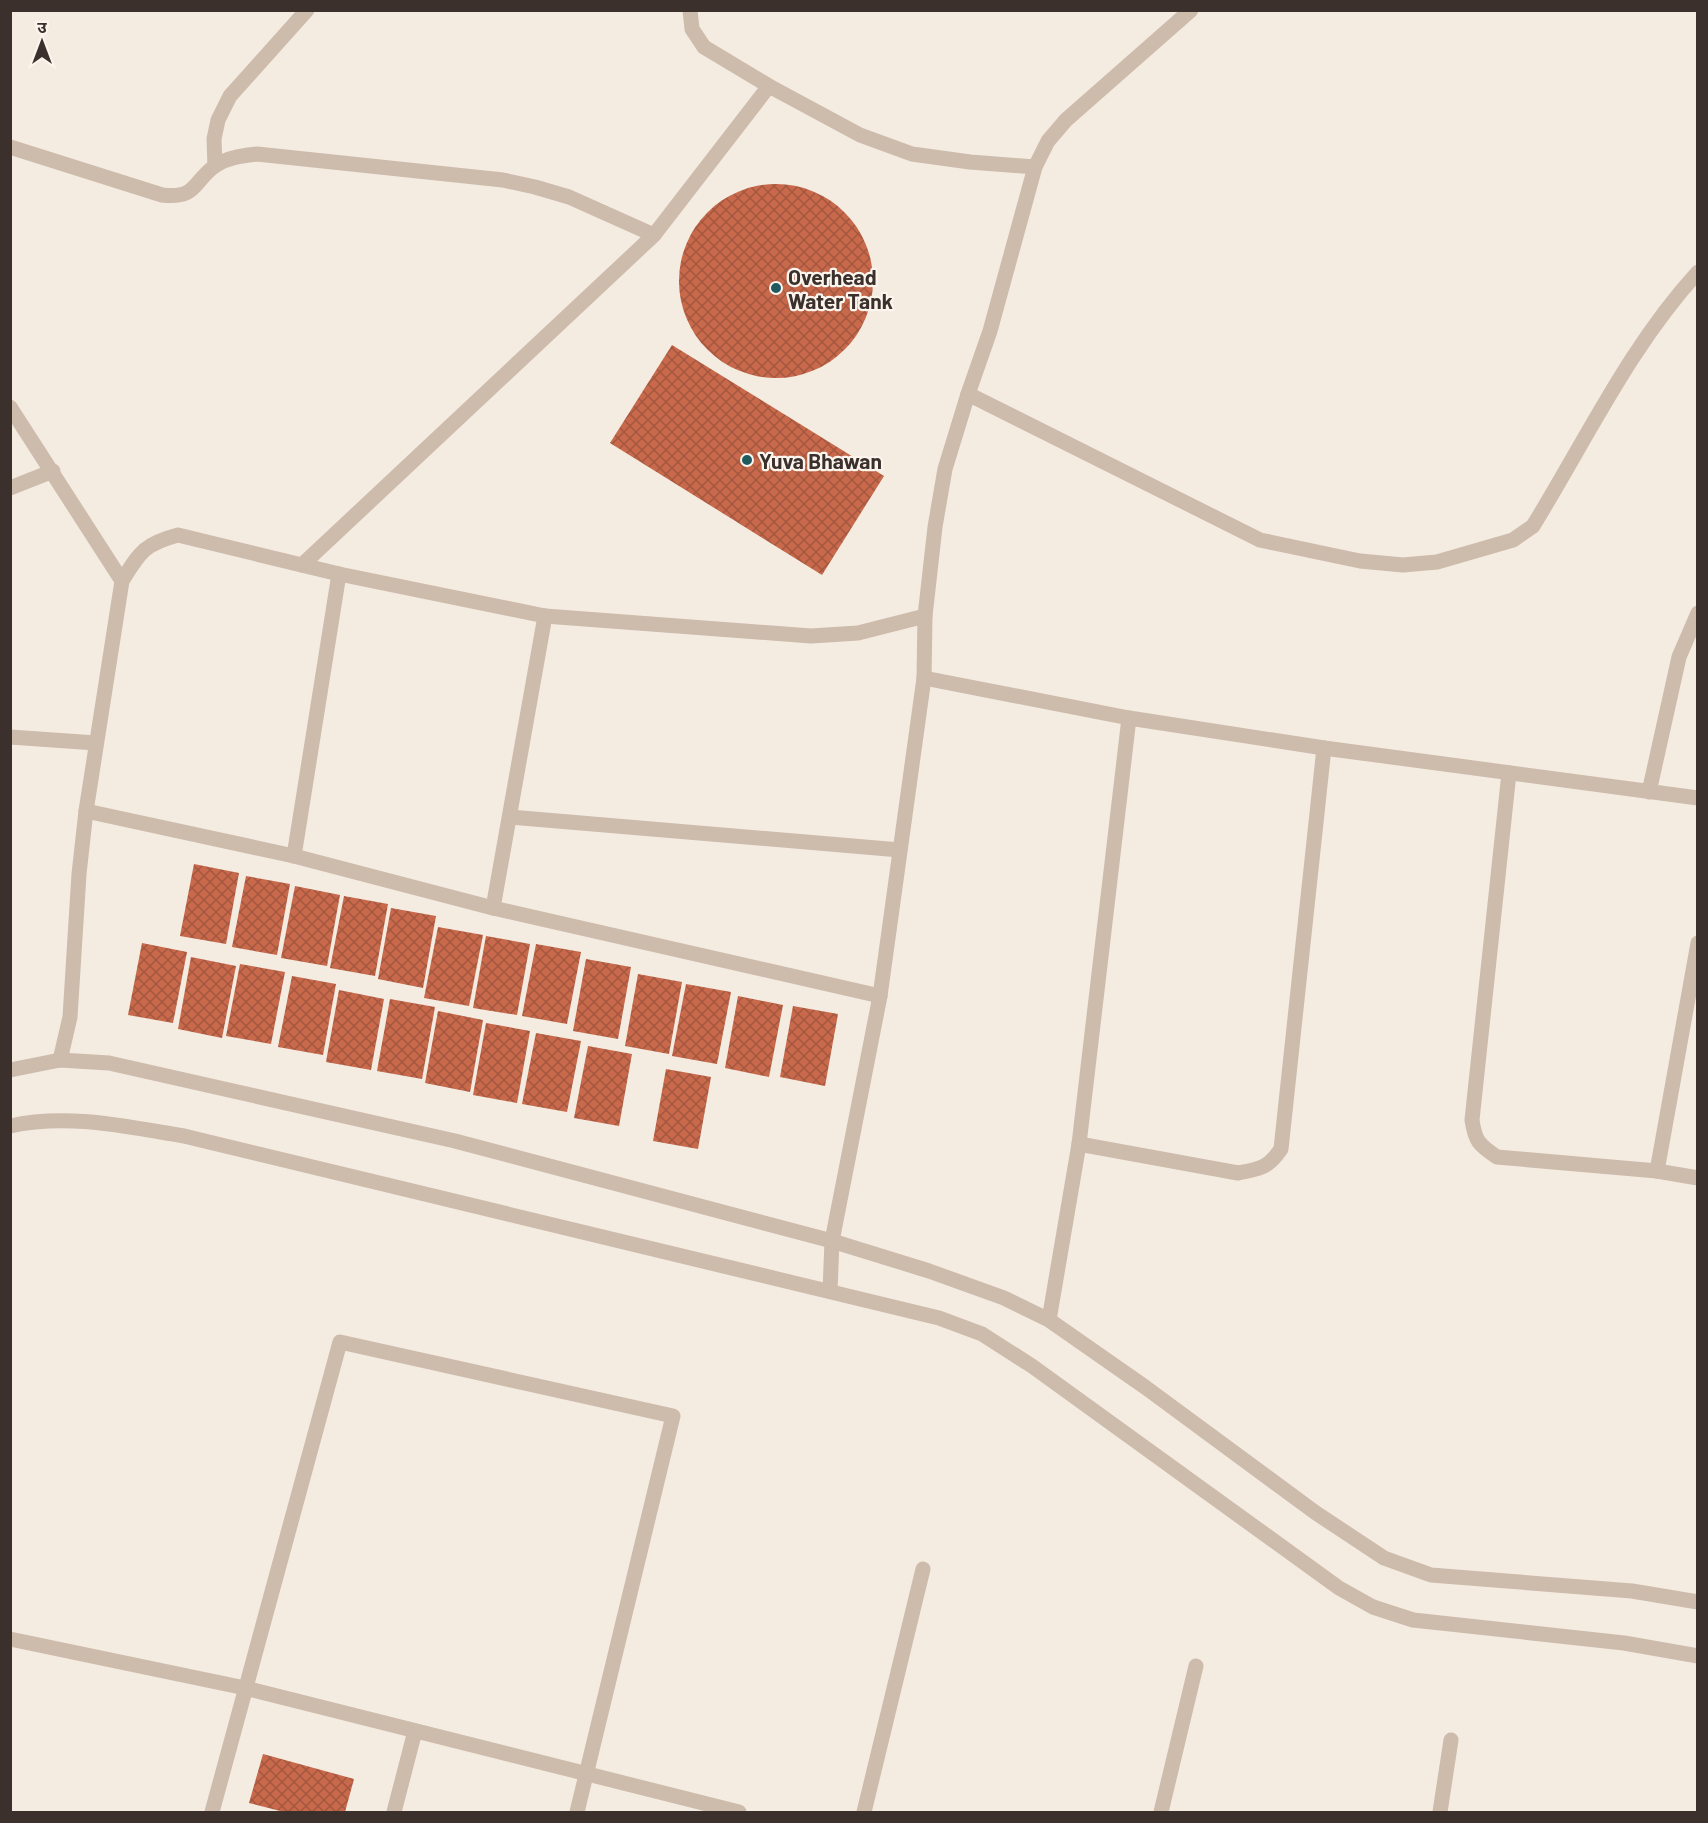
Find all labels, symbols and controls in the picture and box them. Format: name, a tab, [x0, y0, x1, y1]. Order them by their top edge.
north arrow	[12, 12, 72, 72]
text: उ	[37, 17, 47, 36]
place label: Overhead Water Tank	[788, 264, 893, 313]
marker: Overhead Water Tank	[769, 281, 783, 295]
place label: Yuva Bhawan	[759, 448, 882, 473]
marker: Yuva Bhawan	[740, 453, 754, 467]

